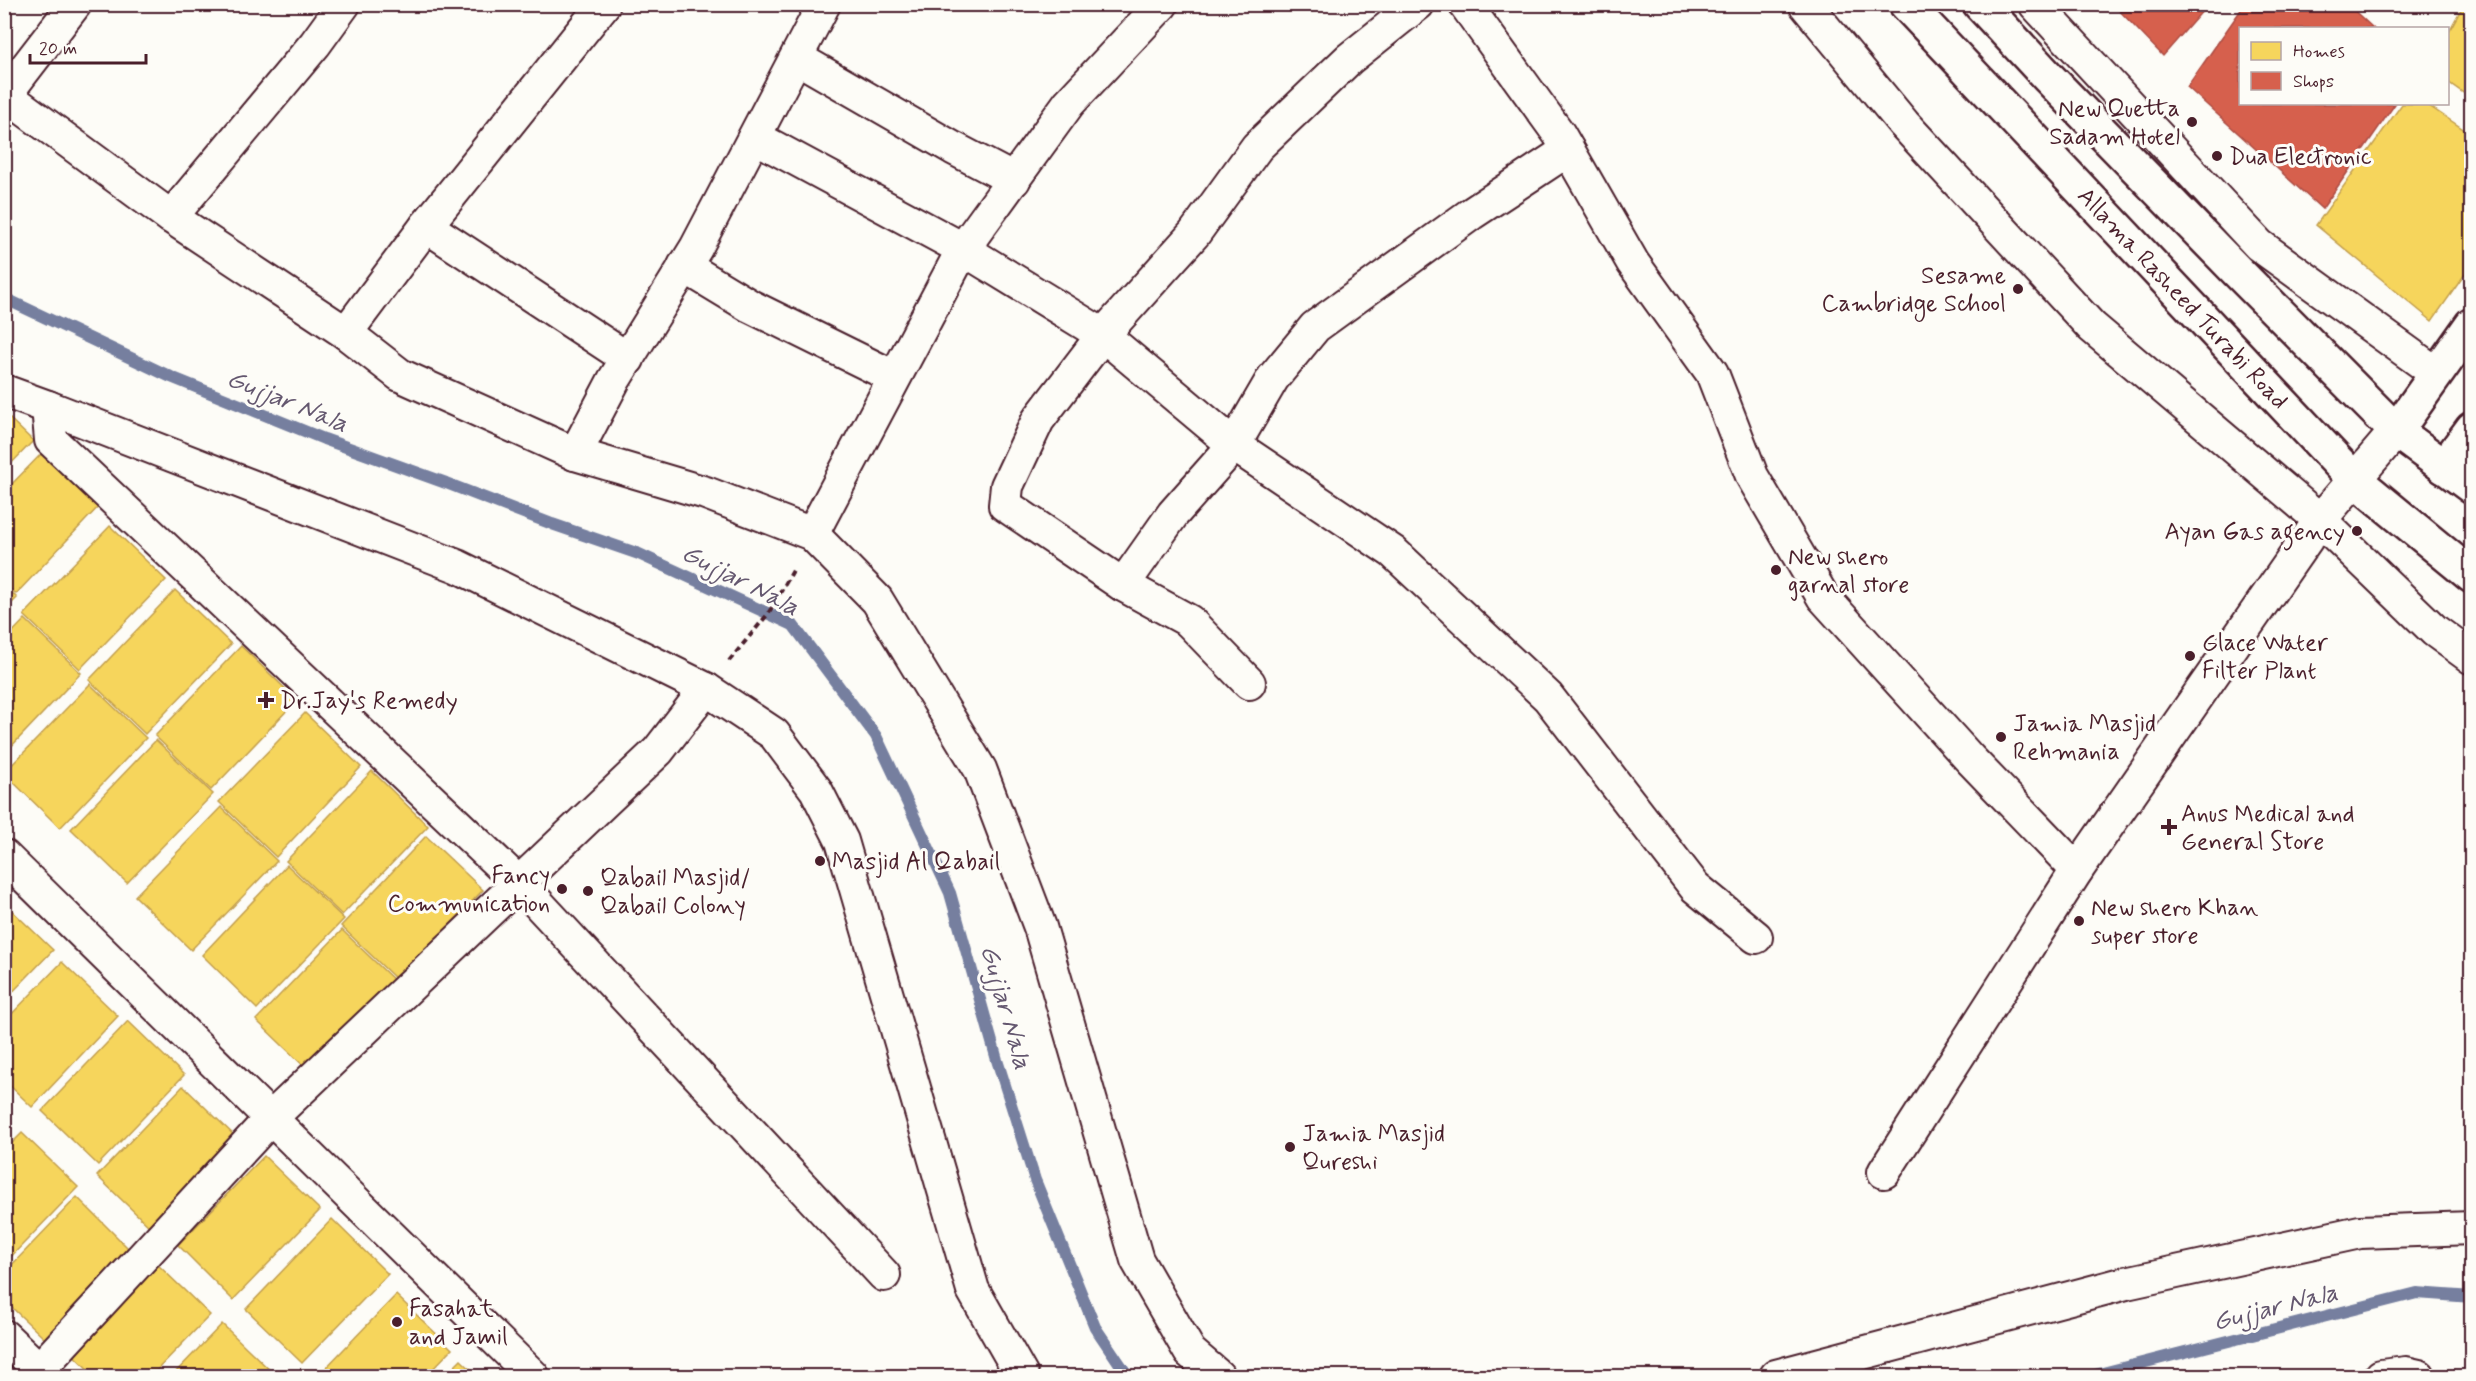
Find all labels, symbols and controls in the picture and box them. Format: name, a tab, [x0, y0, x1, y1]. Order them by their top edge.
scale bar	[30, 27, 146, 65]
legend	[2239, 27, 2449, 105]
text: 20 m	[39, 37, 77, 61]
text: Homes	[2293, 40, 2345, 64]
text: Shops	[2293, 70, 2334, 94]
place label: New Quetta Sadam Hotel	[2049, 94, 2180, 153]
marker: New Quetta Sadam Hotel	[2185, 115, 2199, 129]
place label: Dua Electronic	[2229, 142, 2372, 173]
marker: Dua Electronic	[2210, 149, 2224, 163]
street label: Allama Rasheed Turabi Road	[2070, 181, 2294, 417]
place label: Sesame Cambridge School	[1821, 261, 2006, 322]
marker: Sesame Cambridge School	[2011, 282, 2025, 296]
water label: Gujjar Nala	[222, 362, 353, 442]
place label: Ayan Gas agency	[2165, 517, 2345, 551]
marker: Ayan Gas agency	[2350, 524, 2364, 538]
water label: Gujjar Nala	[675, 537, 805, 625]
place label: New shero garnal store	[1788, 542, 1909, 601]
marker: New shero garnal store	[1769, 563, 1783, 577]
place label: Glace Water Filter Plant	[2202, 628, 2329, 687]
marker: Glace Water Filter Plant	[2183, 649, 2197, 663]
place label: Dr.Jay's Remedy	[280, 686, 458, 717]
marker: Dr.Jay's Remedy	[257, 691, 275, 709]
place label: Jamia Masjid Rehmania	[2013, 709, 2156, 768]
marker: Jamia Masjid Rehmania	[1994, 730, 2008, 744]
place label: Anus Medical and General Store	[2181, 799, 2355, 858]
marker: Anus Medical and General Store	[2162, 820, 2176, 834]
place label: Masjid Al Qabail	[832, 847, 1000, 878]
marker: Masjid Al Qabail	[813, 854, 827, 868]
place label: Fancy Communication	[388, 861, 550, 920]
place label: Qabail Masjid/ Qabail Colony	[600, 863, 751, 922]
marker: Fancy Communication	[555, 882, 569, 896]
marker: Qabail Masjid/ Qabail Colony	[581, 884, 595, 898]
place label: New shero Khan super store	[2091, 893, 2259, 952]
marker: New shero Khan super store	[2072, 914, 2086, 928]
water label: Gujjar Nala	[971, 941, 1039, 1074]
place label: Jamia Masjid Qureshi	[1302, 1119, 1445, 1178]
marker: Jamia Masjid Qureshi	[1283, 1140, 1297, 1154]
water label: Gujjar Nala	[2209, 1276, 2342, 1340]
place label: Fasahat and Jamil	[409, 1294, 508, 1353]
marker: Fasahat and Jamil	[390, 1315, 404, 1329]

